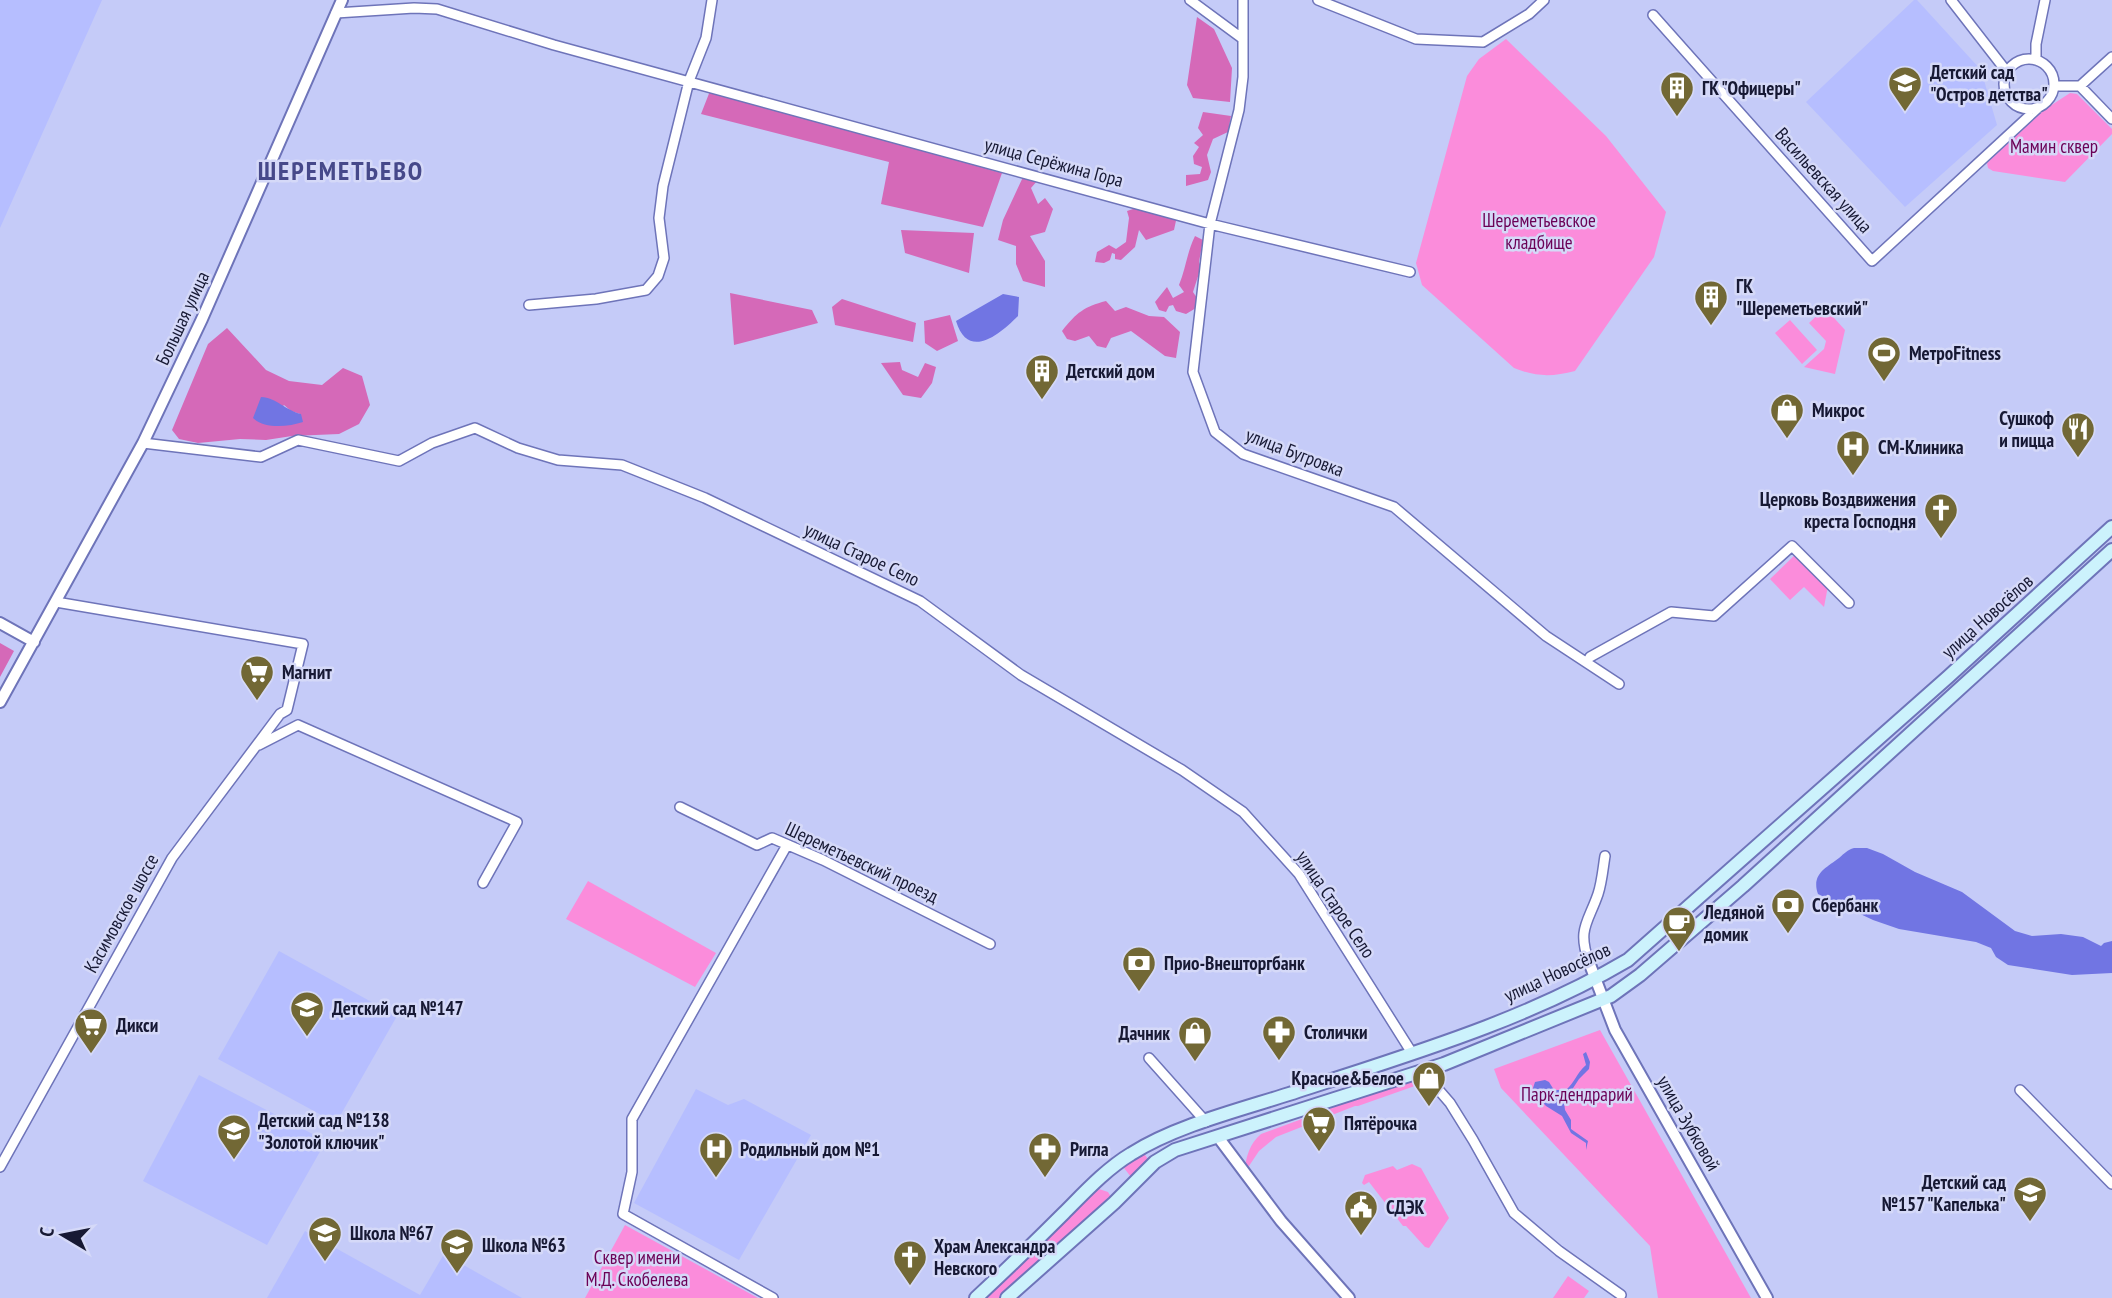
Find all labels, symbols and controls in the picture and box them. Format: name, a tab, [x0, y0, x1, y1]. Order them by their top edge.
place label: Детский сад "Остров детства"	[1930, 60, 2048, 106]
school or university icon: Детский сад "Остров детства"	[1886, 64, 1924, 113]
building icon: ГК "Офицеры"	[1658, 69, 1696, 118]
place label: ГК "Офицеры"	[1702, 76, 1801, 100]
street label: Васильевская улица	[1770, 122, 1878, 238]
street label: улица Серёжина Гора	[982, 132, 1126, 192]
park label: Мамин сквер	[2010, 134, 2098, 158]
district label: ШЕРЕМЕТЬЕВО	[258, 154, 424, 187]
park label: Шереметьевское кладбище	[1482, 208, 1596, 254]
street label: Большая улица	[150, 267, 214, 369]
place label: ГК "Шереметьевский"	[1736, 274, 1868, 320]
building icon: ГК "Шереметьевский"	[1692, 278, 1730, 327]
sports icon: МетроFitness	[1865, 334, 1903, 383]
place label: МетроFitness	[1909, 341, 2001, 365]
building icon: Детский дом	[1023, 352, 1061, 401]
place label: Детский дом	[1066, 359, 1155, 383]
shop icon: Микрос	[1768, 391, 1806, 440]
place label: Микрос	[1812, 398, 1865, 422]
place label: Сушкоф и пицца	[1999, 406, 2054, 452]
restaurant icon: Сушкоф и пицца	[2059, 410, 2097, 459]
street label: улица Бугровка	[1242, 422, 1348, 482]
hospital icon: СМ-Клиника	[1834, 428, 1872, 477]
place label: СМ-Клиника	[1878, 435, 1964, 459]
place label: Церковь Воздвижения креста Господня	[1760, 487, 1916, 533]
church icon: Церковь Воздвижения креста Господня	[1922, 491, 1960, 540]
street label: улица Старое Село	[801, 517, 923, 591]
street label: улица Новосёлов	[1936, 569, 2038, 663]
supermarket icon: Магнит	[238, 653, 276, 702]
place label: Магнит	[282, 660, 332, 684]
street label: Шереметьевский проезд	[782, 816, 943, 908]
street label: улица Старое Село	[1291, 846, 1381, 962]
street label: Касимовское шоссе	[78, 849, 164, 977]
bank icon: Сбербанк	[1769, 886, 1807, 935]
place label: Сбербанк	[1812, 893, 1879, 917]
place label: Ледяной домик	[1703, 900, 1764, 946]
cafe icon: Ледяной домик	[1660, 904, 1698, 953]
street label: улица Новосёлов	[1500, 937, 1614, 1007]
bank icon: Прио-Внешторгбанк	[1120, 944, 1158, 993]
place label: Прио-Внешторгбанк	[1164, 951, 1305, 975]
school or university icon: Детский сад №147	[288, 989, 326, 1038]
place label: Детский сад №147	[332, 996, 464, 1020]
supermarket icon: Дикси	[72, 1006, 110, 1055]
place label: Дикси	[116, 1013, 158, 1037]
pharmacy icon: Столички	[1260, 1013, 1298, 1062]
shop icon: Дачник	[1176, 1014, 1214, 1063]
place label: Столички	[1304, 1020, 1368, 1044]
place label: Дачник	[1118, 1021, 1170, 1045]
shop icon: Красное&Белое	[1410, 1059, 1448, 1108]
place label: Красное&Белое	[1292, 1066, 1404, 1090]
street label: улица Зубковой	[1652, 1071, 1726, 1175]
park label: Парк-дендрарий	[1521, 1082, 1633, 1106]
supermarket icon: Пятёрочка	[1300, 1104, 1338, 1153]
place label: Детский сад №138 "Золотой ключик"	[258, 1108, 390, 1154]
place label: Пятёрочка	[1344, 1111, 1417, 1135]
school or university icon: Детский сад №138 "Золотой ключик"	[215, 1112, 253, 1161]
hospital icon: Родильный дом №1	[697, 1130, 735, 1179]
pharmacy icon: Ригла	[1026, 1130, 1064, 1179]
place label: Родильный дом №1	[740, 1137, 880, 1161]
place label: Ригла	[1070, 1137, 1109, 1161]
place label: Детский сад №157 "Капелька"	[1882, 1170, 2006, 1216]
school or university icon: Детский сад №157 "Капелька"	[2011, 1174, 2049, 1223]
public building icon: СДЭК	[1342, 1188, 1380, 1237]
place label: СДЭК	[1386, 1195, 1425, 1219]
north arrow	[28, 1200, 98, 1270]
school or university icon: Школа №67	[306, 1214, 344, 1263]
place label: Школа №67	[350, 1221, 434, 1245]
text: С	[34, 1225, 59, 1238]
school or university icon: Школа №63	[438, 1226, 476, 1275]
place label: Школа №63	[482, 1233, 566, 1257]
place label: Храм Александра Невского	[934, 1234, 1056, 1280]
church icon: Храм Александра Невского	[891, 1238, 929, 1287]
park label: Сквер имени М.Д. Скобелева	[586, 1245, 688, 1291]

